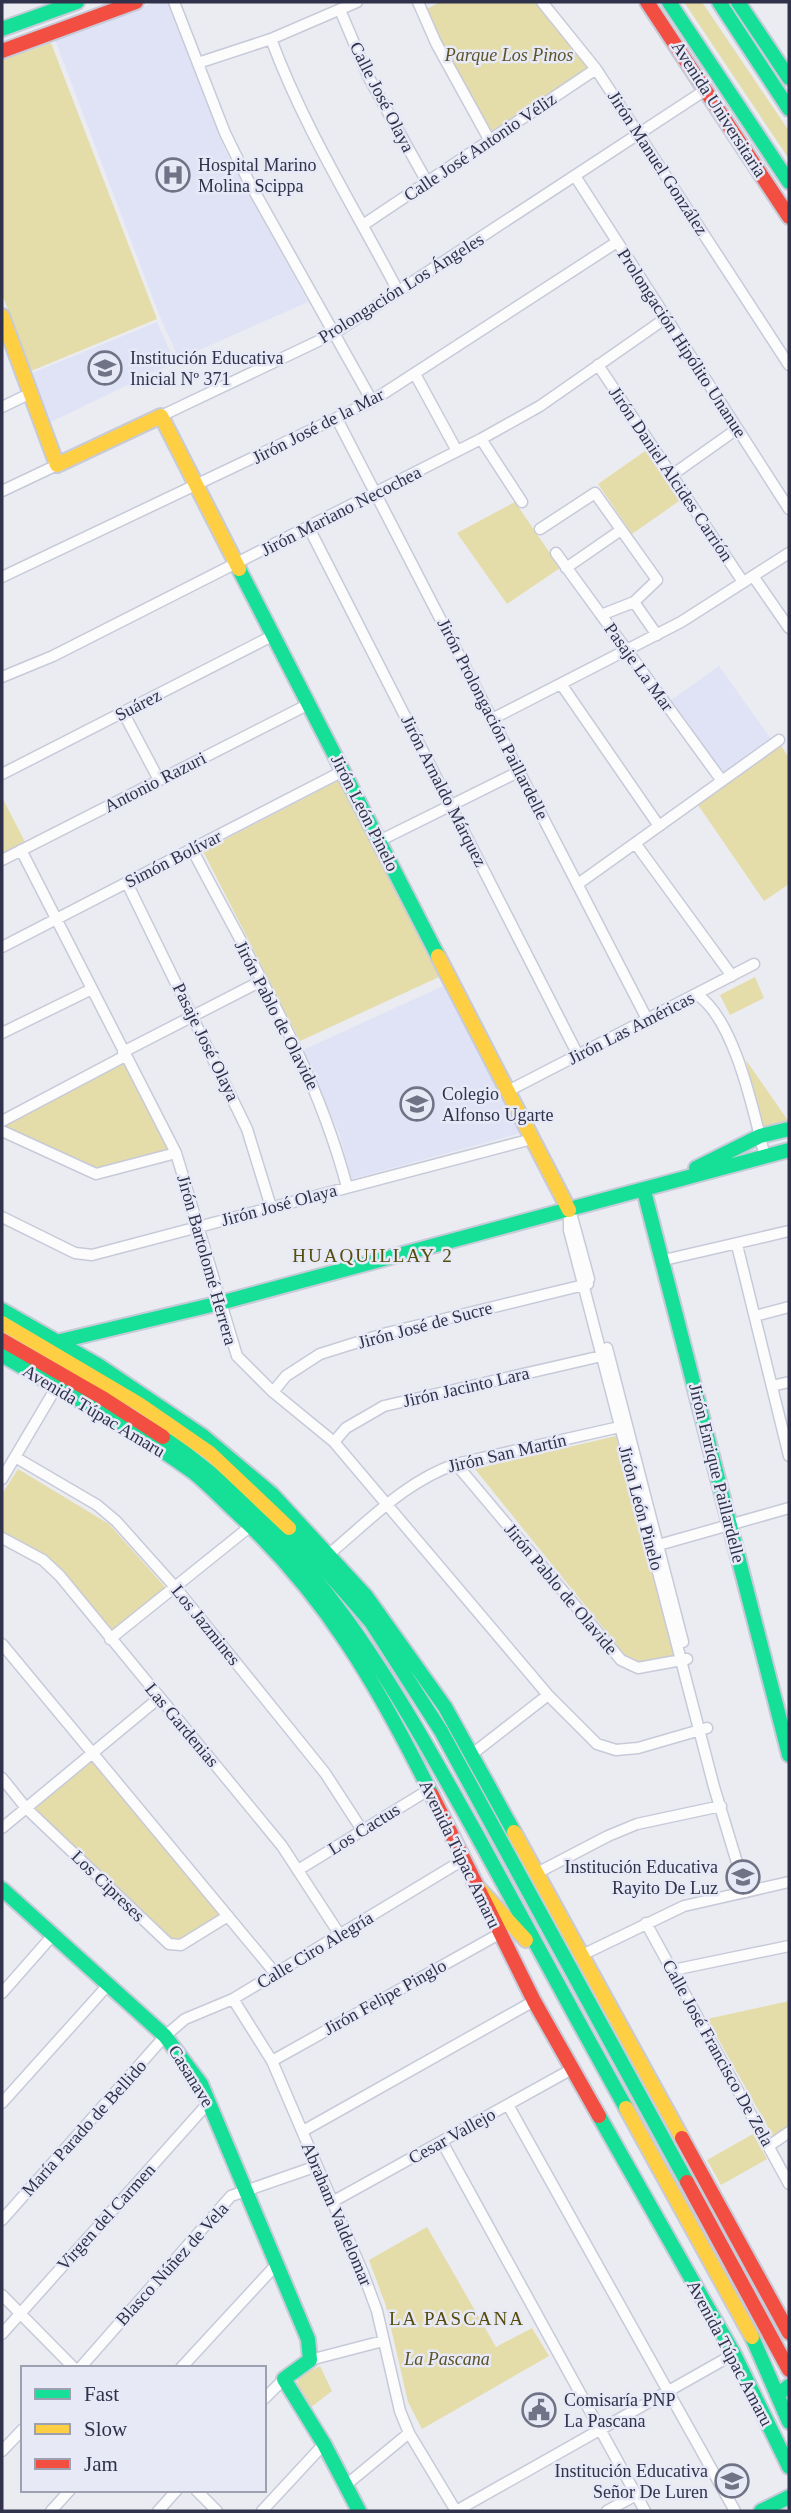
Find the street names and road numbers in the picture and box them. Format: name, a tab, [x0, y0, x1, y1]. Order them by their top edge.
street label: Avenida Universitaria	[668, 37, 770, 181]
street label: Calle José Olaya	[346, 39, 418, 155]
street label: Jirón Manuel González	[604, 87, 712, 239]
street label: Calle José Antonio Véliz	[400, 89, 560, 205]
street label: Prolongación Los Ángeles	[314, 228, 487, 347]
street label: Prolongación Hipólito Unanue	[613, 245, 751, 441]
street label: Jirón Daniel Alcides Carrión	[605, 383, 737, 565]
street label: Jirón José de la Mar	[249, 384, 387, 468]
street label: Jirón Mariano Necochea	[258, 462, 424, 560]
street label: Jirón Prolongación Paillardelle	[433, 615, 553, 823]
street label: Pasaje La Mar	[600, 619, 678, 715]
street label: Suárez	[112, 685, 164, 725]
street label: Jirón Arnaldo Márquez	[397, 712, 491, 870]
street label: Antonio Razuri	[101, 748, 209, 816]
street label: Jirón León Pinelo	[327, 751, 403, 875]
street label: Simón Bolívar	[121, 826, 225, 892]
street label: Jirón Pablo de Olavide	[231, 937, 323, 1093]
street label: Pasaje José Olaya	[169, 980, 243, 1104]
street label: Jirón Las Américas	[565, 988, 697, 1068]
street label: Jirón Bartolomé Herrera	[173, 1173, 241, 1347]
street label: Jirón José Olaya	[219, 1180, 339, 1230]
street label: Jirón José de Sucre	[356, 1297, 494, 1353]
street label: Avenida Túpac Amaru	[19, 1361, 169, 1461]
street label: Jirón Jacinto Lara	[401, 1363, 531, 1411]
street label: Jirón Enrique Paillardelle	[685, 1381, 749, 1565]
street label: Jirón San Martín	[446, 1430, 568, 1476]
street label: Jirón León Pinelo	[615, 1444, 667, 1572]
street label: Jirón Pablo de Olavide	[500, 1520, 622, 1658]
street label: Los Jazmines	[168, 1581, 244, 1669]
street label: Las Gardenias	[141, 1679, 223, 1771]
street label: Avenida Túpac Amaru	[415, 1777, 505, 1931]
street label: Los Cactus	[325, 1799, 403, 1859]
street label: Los Cipreses	[67, 1846, 149, 1926]
street label: Calle Ciro Alegría	[253, 1907, 377, 1993]
street label: Jirón Felipe Pinglo	[320, 1955, 450, 2039]
street label: Calle José Francisco De Zela	[658, 1956, 778, 2150]
street label: Casanave	[164, 2041, 218, 2111]
street label: María Parado de Bellido	[18, 2056, 150, 2200]
street label: Cesar Vallejo	[405, 2104, 499, 2168]
street label: Abraham Valdelomar	[298, 2139, 376, 2289]
street label: Virgen del Carmen	[53, 2160, 159, 2274]
street label: Blasco Núñez de Vela	[112, 2199, 232, 2329]
street label: Avenida Túpac Amaru	[683, 2277, 777, 2429]

